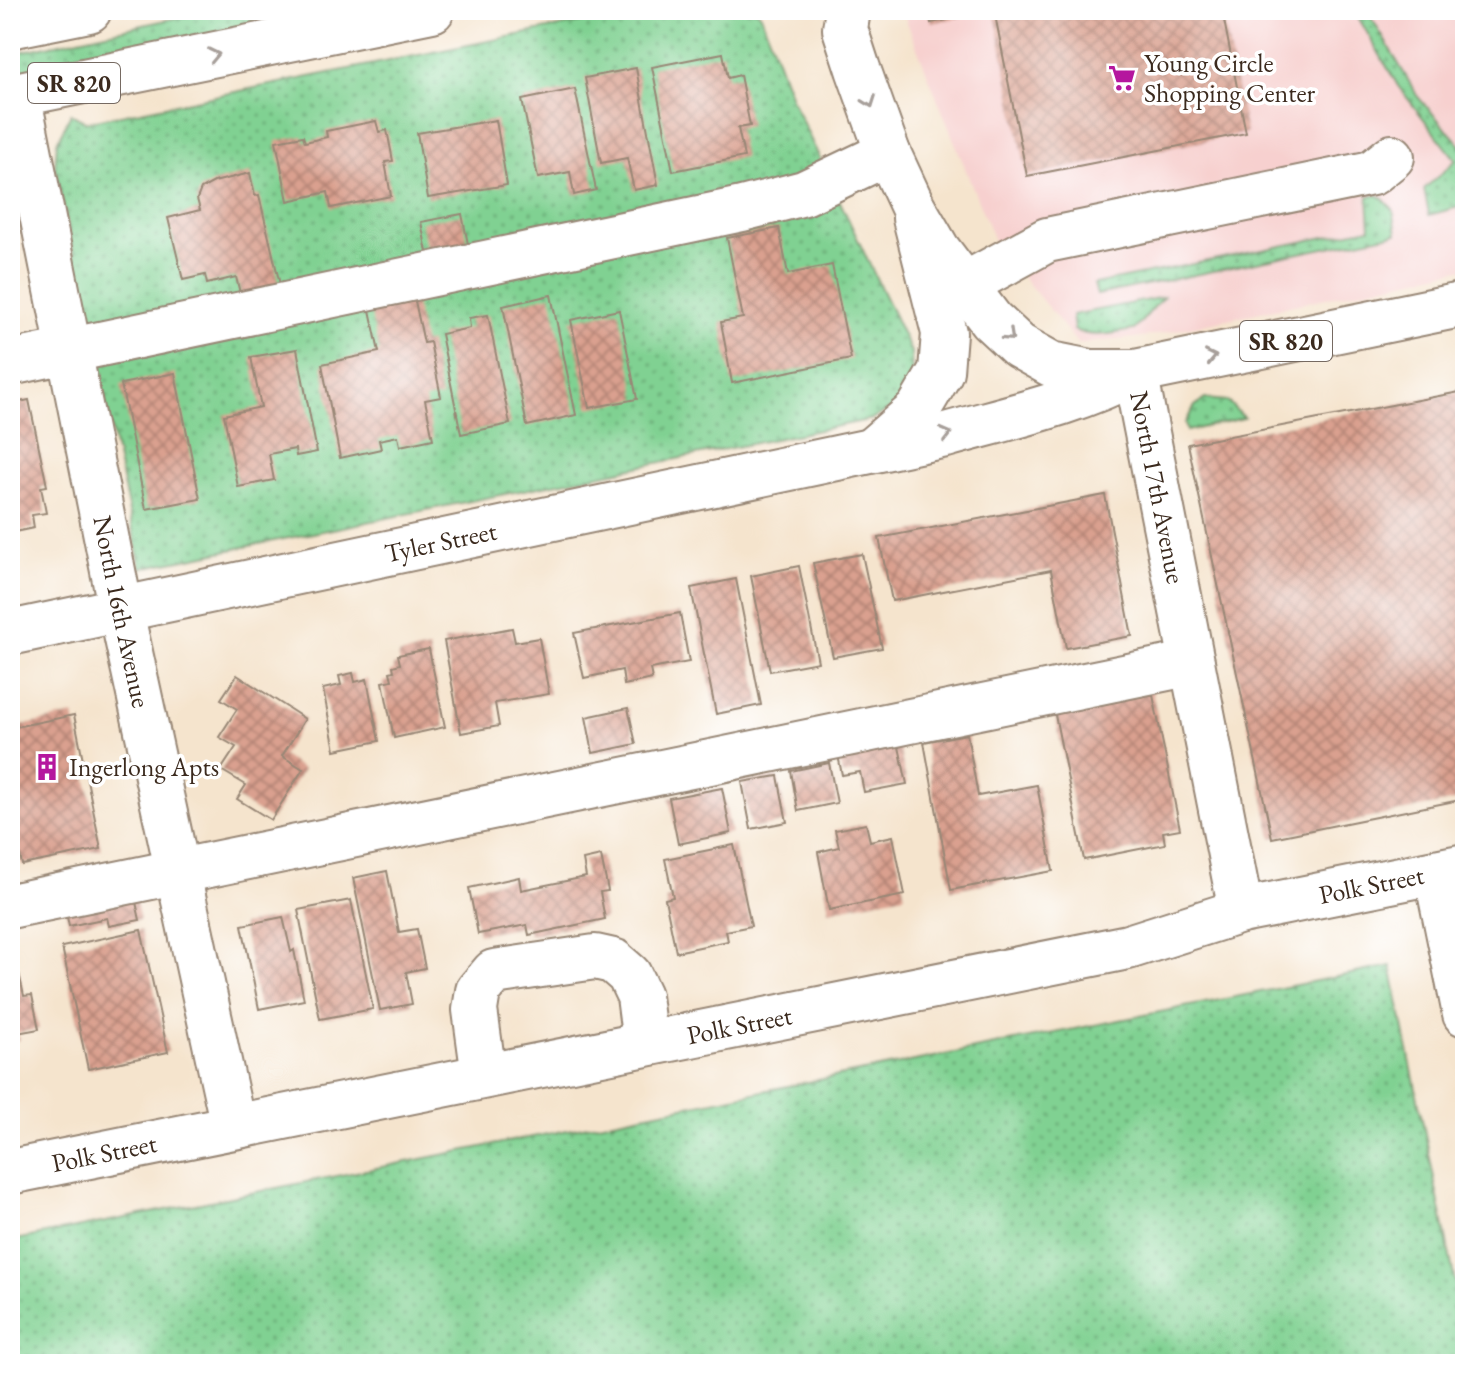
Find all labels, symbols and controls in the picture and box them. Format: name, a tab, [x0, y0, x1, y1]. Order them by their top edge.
place label: Young Circle Shopping Center	[1144, 46, 1316, 110]
one-way arrow	[207, 47, 221, 64]
road number: SR 820	[28, 63, 120, 103]
supermarket icon: Young Circle Shopping Center	[1107, 63, 1137, 93]
one-way arrow	[860, 95, 877, 109]
road number: SR 820	[1240, 321, 1332, 361]
one-way arrow	[1000, 327, 1014, 342]
one-way arrow	[1205, 349, 1218, 366]
street label: North 17th Avenue	[1122, 388, 1193, 587]
one-way arrow	[939, 426, 953, 443]
street label: North 16th Avenue	[85, 513, 159, 711]
street label: Tyler Street	[381, 514, 500, 570]
place label: Ingerlong Apts	[69, 750, 219, 784]
building icon: Ingerlong Apts	[32, 752, 62, 782]
street label: Polk Street	[1316, 858, 1427, 912]
street label: Polk Street	[684, 998, 795, 1052]
street label: Polk Street	[49, 1126, 160, 1180]

